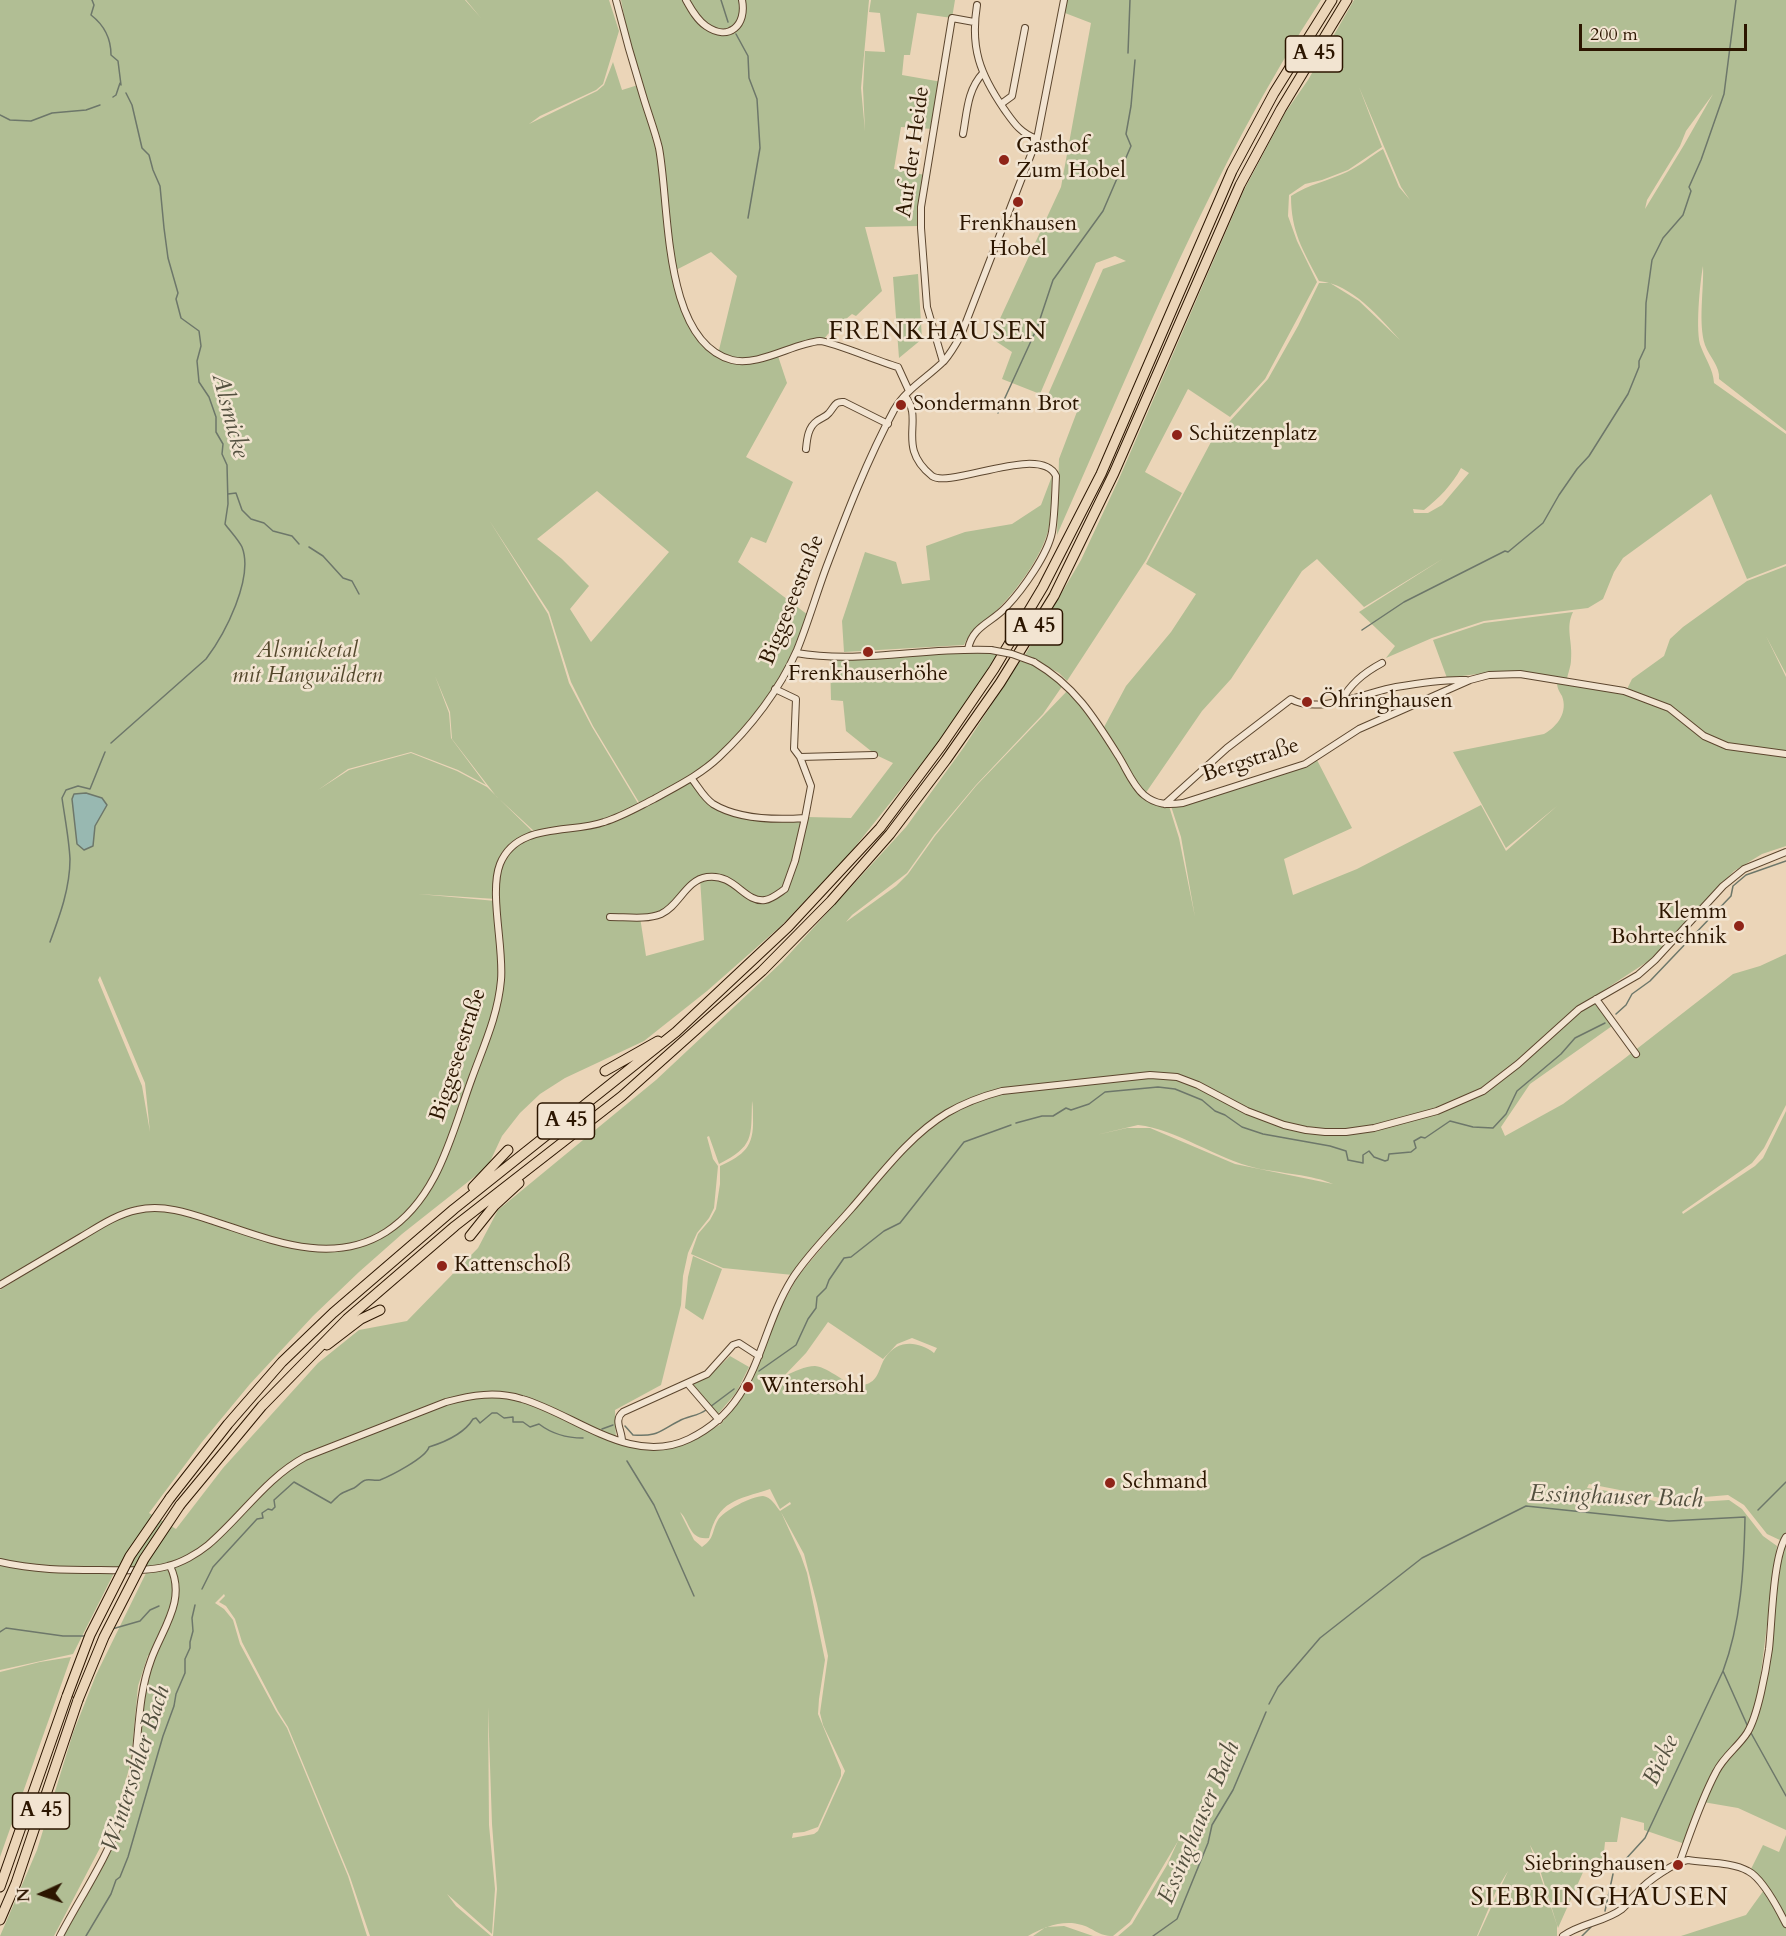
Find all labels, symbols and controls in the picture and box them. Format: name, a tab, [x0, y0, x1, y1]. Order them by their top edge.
scale bar	[1582, 12, 1750, 50]
text: 200 m	[1590, 22, 1638, 47]
road number: A 45	[1286, 36, 1342, 72]
street label: Auf der Heide	[892, 85, 936, 219]
place label: Gasthof Zum Hobel	[1016, 134, 1126, 186]
marker: Gasthof Zum Hobel	[997, 153, 1011, 167]
marker: Frenkhausen Hobel	[1011, 195, 1025, 209]
place label: Frenkhausen Hobel	[959, 212, 1077, 264]
district label: FRENKHAUSEN	[828, 317, 1048, 349]
water label: Alsmicke	[204, 370, 254, 462]
place label: Sondermann Brot	[913, 392, 1079, 418]
marker: Sondermann Brot	[894, 398, 908, 412]
place label: Schützenplatz	[1189, 422, 1317, 448]
marker: Schützenplatz	[1170, 428, 1184, 442]
street label: Biggeseestraße	[755, 531, 831, 669]
road number: A 45	[1006, 609, 1062, 645]
park label: Alsmicketal mit Hangwäldern	[232, 639, 382, 690]
marker: Frenkhauserhöhe	[861, 645, 875, 659]
place label: Frenkhauserhöhe	[788, 662, 948, 688]
place label: Öhringhausen	[1319, 689, 1453, 715]
marker: Öhringhausen	[1300, 695, 1314, 709]
street label: Bergstraße	[1199, 733, 1303, 789]
place label: Klemm Bohrtechnik	[1611, 900, 1727, 951]
marker: Klemm Bohrtechnik	[1732, 919, 1746, 933]
street label: Biggeseestraße	[425, 985, 493, 1125]
road number: A 45	[538, 1103, 594, 1139]
place label: Kattenschoß	[454, 1253, 571, 1279]
marker: Kattenschoß	[435, 1259, 449, 1273]
place label: Wintersohl	[760, 1374, 865, 1400]
marker: Wintersohl	[741, 1380, 755, 1394]
place label: Schmand	[1122, 1470, 1207, 1496]
marker: Schmand	[1103, 1476, 1117, 1490]
water label: Essinghauser Bach	[1529, 1481, 1703, 1515]
water label: Wintersohler Bach	[97, 1682, 177, 1856]
water label: Bieke	[1638, 1731, 1686, 1791]
water label: Essinghauser Bach	[1153, 1738, 1247, 1908]
road number: A 45	[12, 1793, 70, 1829]
place label: Siebringhausen	[1524, 1852, 1666, 1878]
marker: Siebringhausen	[1671, 1858, 1685, 1872]
north arrow	[12, 1864, 72, 1924]
district label: SIEBRINGHAUSEN	[1471, 1883, 1729, 1915]
text: N	[13, 1887, 35, 1902]

